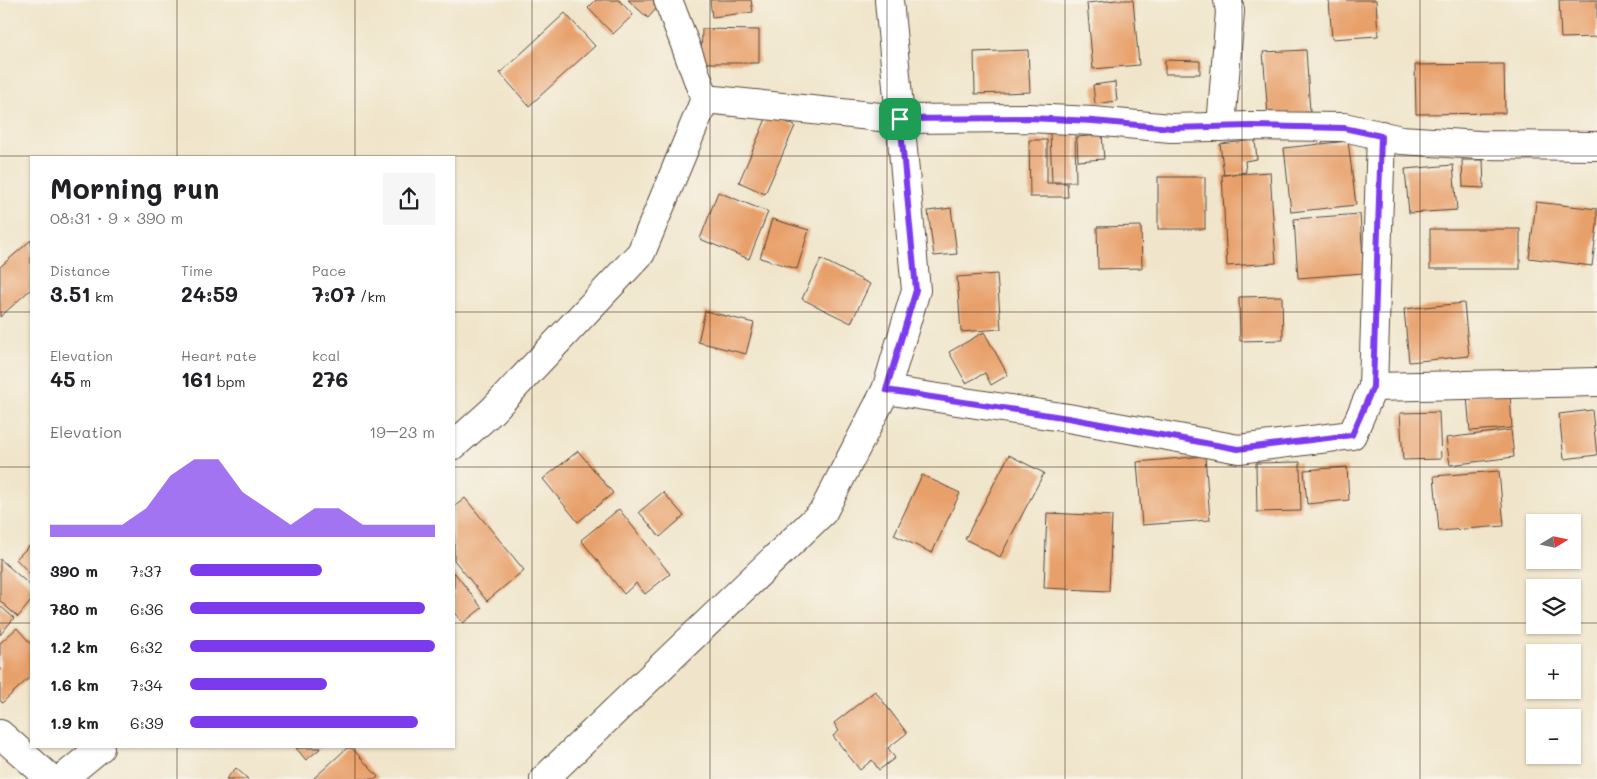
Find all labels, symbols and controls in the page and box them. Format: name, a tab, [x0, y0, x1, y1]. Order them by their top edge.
pin	[879, 98, 921, 140]
icon: arrive	[886, 105, 914, 133]
text: Morning run	[50, 170, 219, 206]
button: share	[383, 173, 435, 225]
text: 08:31 · 9 × 390 m	[50, 207, 183, 228]
text: Distance	[50, 261, 110, 280]
text: Time	[181, 261, 213, 280]
text: Pace	[312, 261, 346, 280]
text: 3.51	[50, 280, 91, 307]
text: 24:59	[181, 280, 238, 307]
text: 7:07	[312, 280, 356, 307]
text: km	[91, 287, 114, 306]
text: /km	[356, 287, 386, 306]
text: Elevation	[50, 346, 113, 365]
text: Heart rate	[181, 346, 257, 365]
text: kcal	[312, 346, 340, 365]
text: 45	[50, 365, 76, 392]
text: 161	[181, 365, 212, 392]
text: 276	[312, 365, 348, 392]
text: m	[76, 372, 91, 391]
text: bpm	[212, 372, 246, 391]
text: Elevation	[50, 421, 122, 442]
text: 19–23 m	[369, 421, 435, 442]
north arrow	[1526, 514, 1581, 569]
map controls	[1526, 514, 1581, 764]
text: 390 m	[50, 560, 98, 581]
text: 7:37	[130, 560, 162, 581]
button: layers	[1526, 579, 1581, 634]
text: 780 m	[50, 598, 98, 619]
text: 6:36	[130, 598, 164, 619]
text: 1.2 km	[50, 636, 98, 657]
text: 6:32	[130, 636, 163, 657]
button: +	[1526, 644, 1581, 699]
text: 1.6 km	[50, 674, 99, 695]
text: 7:34	[130, 674, 163, 695]
button: −	[1526, 709, 1581, 764]
text: 1.9 km	[50, 712, 99, 733]
text: 6:39	[130, 712, 163, 733]

